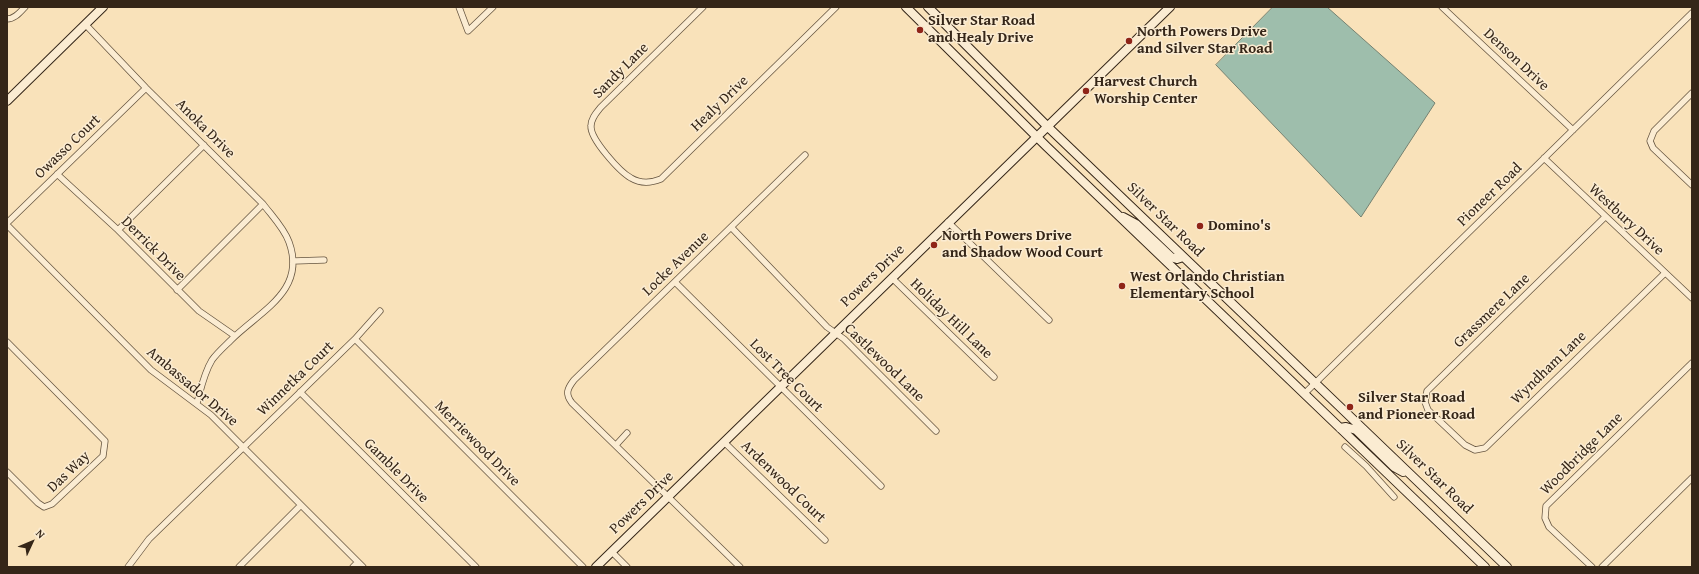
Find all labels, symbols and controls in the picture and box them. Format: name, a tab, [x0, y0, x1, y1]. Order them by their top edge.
place label: Silver Star Road and Healy Drive	[928, 12, 1035, 47]
place label: North Powers Drive and Silver Star Road	[1137, 23, 1273, 58]
marker: Silver Star Road and Healy Drive	[915, 25, 925, 35]
street label: Denson Drive	[1479, 25, 1553, 95]
marker: North Powers Drive and Silver Star Road	[1124, 36, 1134, 46]
street label: Sandy Lane	[589, 39, 653, 103]
street label: Healy Drive	[688, 72, 752, 136]
place label: Harvest Church Worship Center	[1094, 73, 1197, 108]
marker: Harvest Church Worship Center	[1081, 86, 1091, 96]
street label: Anoka Drive	[171, 95, 239, 163]
street label: Owasso Court	[31, 111, 105, 183]
street label: Pioneer Road	[1454, 160, 1526, 230]
street label: Silver Star Road	[1123, 179, 1207, 261]
street label: Westbury Drive	[1584, 180, 1668, 260]
street label: Derrick Drive	[117, 213, 189, 285]
place label: Domino's	[1208, 217, 1271, 235]
marker: Domino's	[1195, 221, 1205, 231]
place label: North Powers Drive and Shadow Wood Court	[942, 227, 1103, 262]
street label: Locke Avenue	[639, 228, 713, 300]
marker: North Powers Drive and Shadow Wood Court	[929, 240, 939, 250]
street label: Powers Drive	[837, 241, 909, 311]
place label: West Orlando Christian Elementary School	[1130, 268, 1285, 303]
street label: Grassmere Lane	[1450, 270, 1534, 352]
street label: Holiday Hill Lane	[906, 275, 996, 363]
marker: West Orlando Christian Elementary School	[1117, 281, 1127, 291]
street label: Castlewood Lane	[840, 320, 928, 406]
street label: Wyndham Lane	[1508, 328, 1590, 408]
street label: Lost Tree Court	[745, 335, 827, 417]
street label: Winnetka Court	[254, 338, 338, 420]
street label: Ambassador Drive	[143, 343, 241, 431]
place label: Silver Star Road and Pioneer Road	[1358, 389, 1475, 424]
street label: Merriewood Drive	[430, 397, 524, 491]
marker: Silver Star Road and Pioneer Road	[1345, 402, 1355, 412]
street label: Woodbridge Lane	[1537, 409, 1627, 499]
street label: Gamble Drive	[360, 435, 432, 507]
street label: Silver Star Road	[1392, 436, 1476, 518]
street label: Ardenwood Court	[737, 437, 829, 527]
street label: Das Way	[44, 447, 94, 497]
street label: Powers Drive	[606, 468, 678, 538]
north arrow	[12, 522, 52, 562]
text: N	[32, 525, 49, 542]

